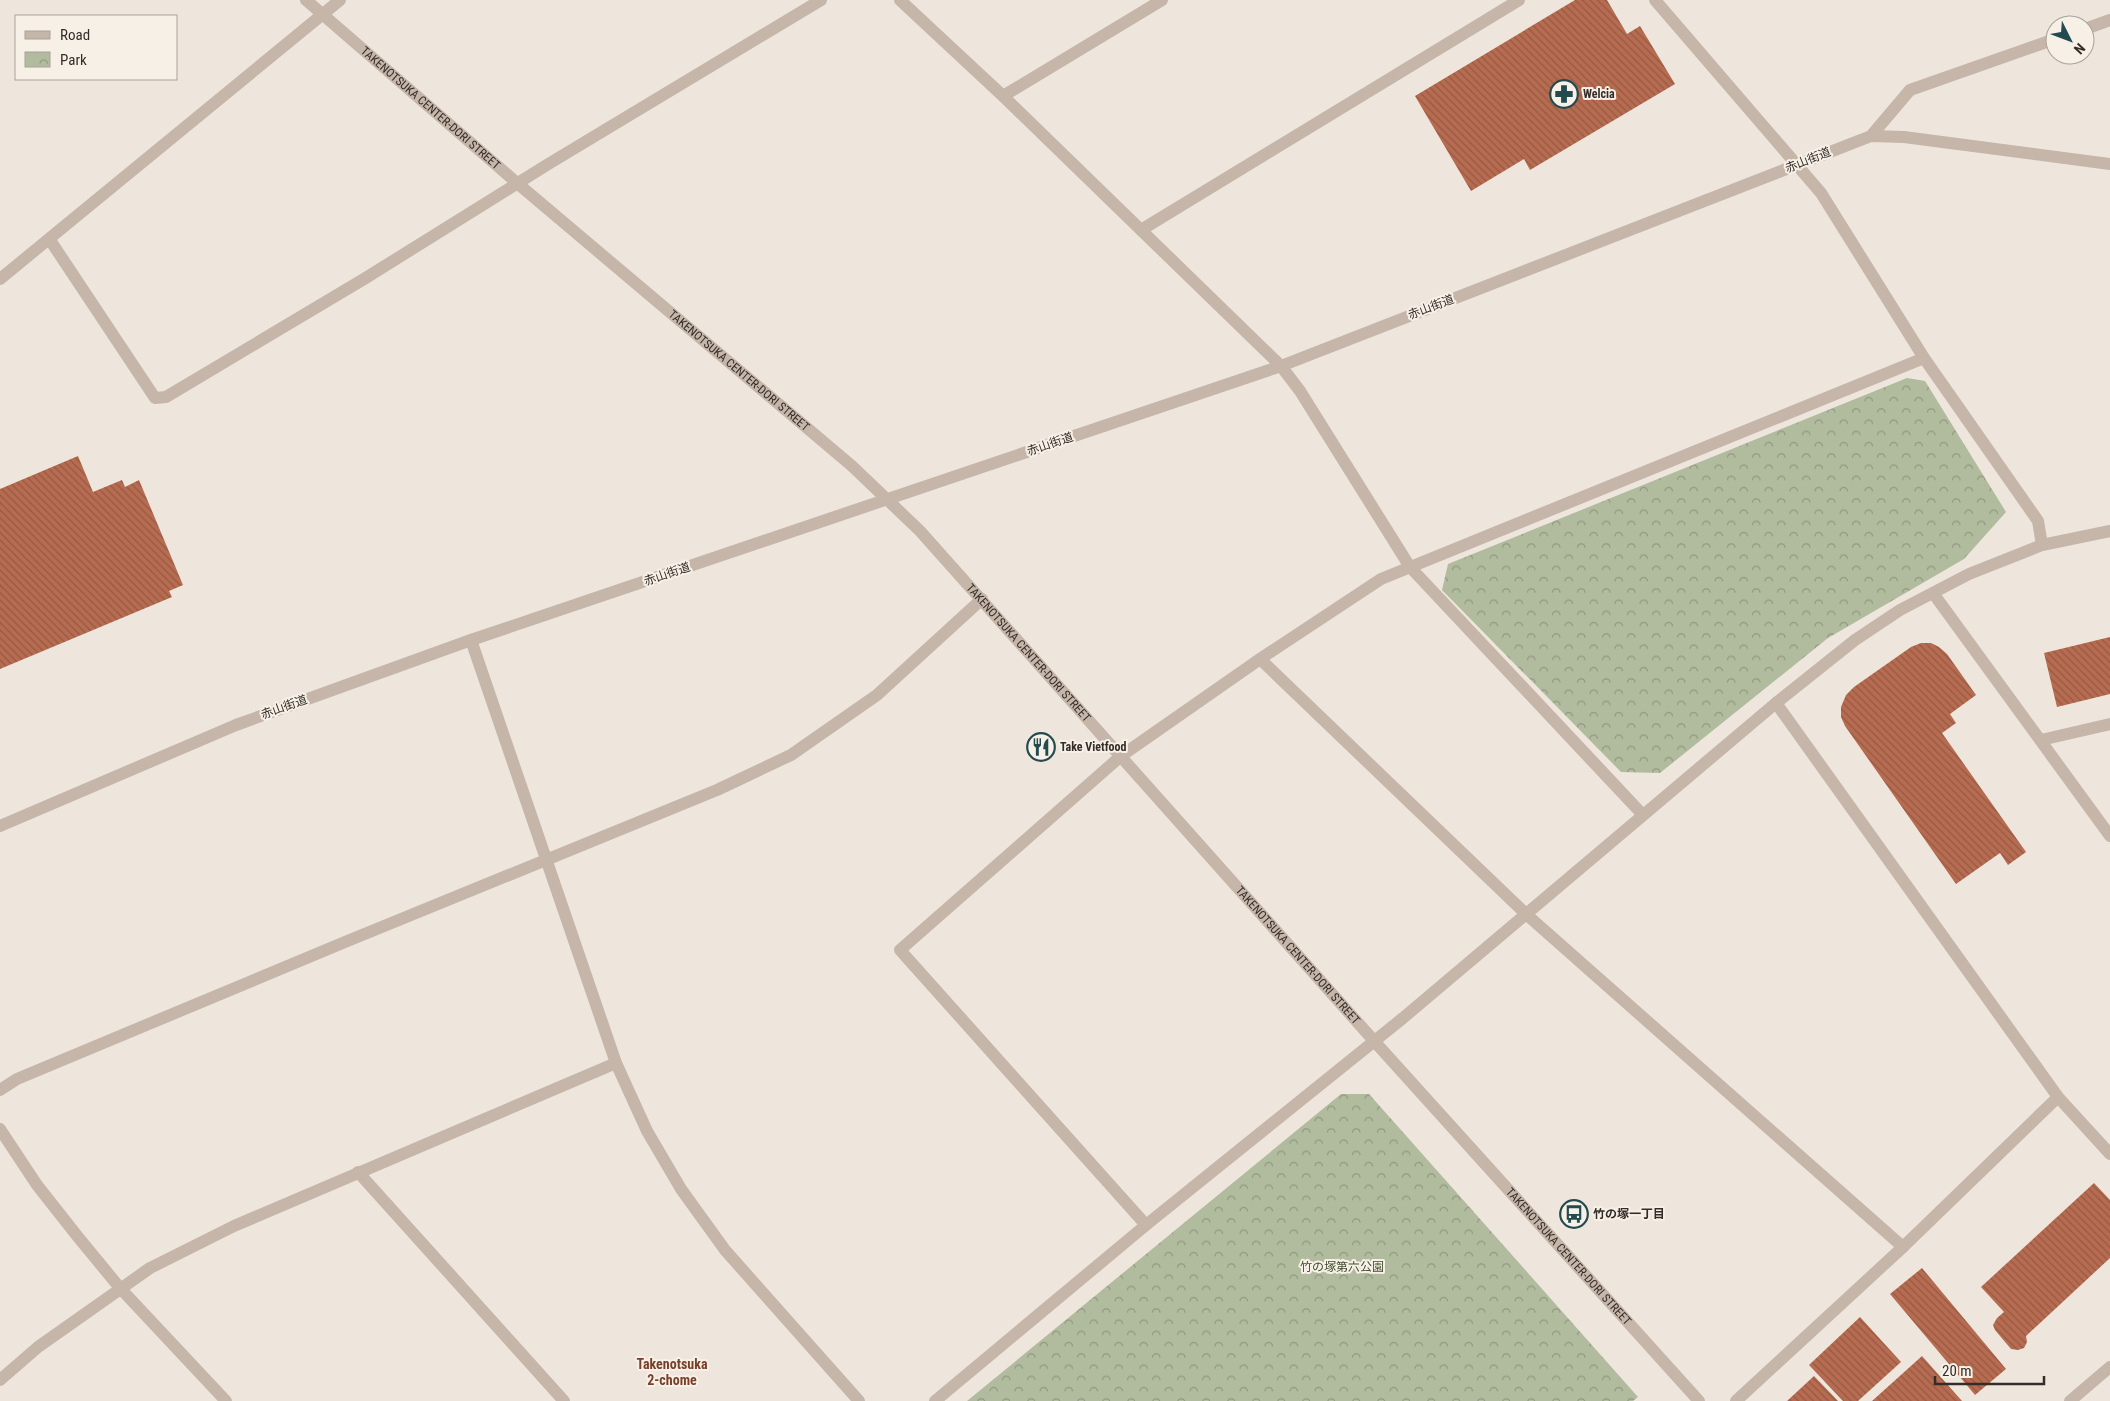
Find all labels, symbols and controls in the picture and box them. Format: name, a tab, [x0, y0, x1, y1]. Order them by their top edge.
legend	[15, 15, 178, 80]
north arrow	[2045, 15, 2095, 65]
text: Road	[60, 26, 90, 44]
text: N	[2071, 40, 2088, 57]
street label: TAKENOTSUKA CENTER-DORI STREET	[358, 44, 503, 172]
text: Park	[60, 51, 87, 69]
pharmacy icon: Welcia	[1549, 79, 1579, 109]
place label: Welcia	[1583, 87, 1615, 101]
street label: 赤山街道	[1783, 145, 1833, 175]
street label: 赤山街道	[1406, 292, 1456, 322]
street label: TAKENOTSUKA CENTER-DORI STREET	[666, 307, 812, 434]
street label: 赤山街道	[1025, 430, 1075, 458]
street label: 赤山街道	[642, 560, 692, 588]
street label: TAKENOTSUKA CENTER-DORI STREET	[963, 581, 1094, 725]
street label: 赤山街道	[259, 692, 309, 722]
restaurant icon: Take Vietfood	[1026, 732, 1056, 762]
place label: Take Vietfood	[1060, 740, 1127, 754]
street label: TAKENOTSUKA CENTER-DORI STREET	[1233, 883, 1363, 1027]
street label: TAKENOTSUKA CENTER-DORI STREET	[1503, 1185, 1634, 1328]
bus stop icon: 竹の塚一丁目	[1559, 1199, 1589, 1229]
place label: 竹の塚一丁目	[1593, 1207, 1665, 1221]
park label: 竹の塚第六公園	[1300, 1260, 1384, 1274]
scale bar	[1935, 1354, 2044, 1386]
district label: Takenotsuka 2-chome	[637, 1356, 708, 1388]
text: 20 m	[1942, 1362, 1972, 1380]

